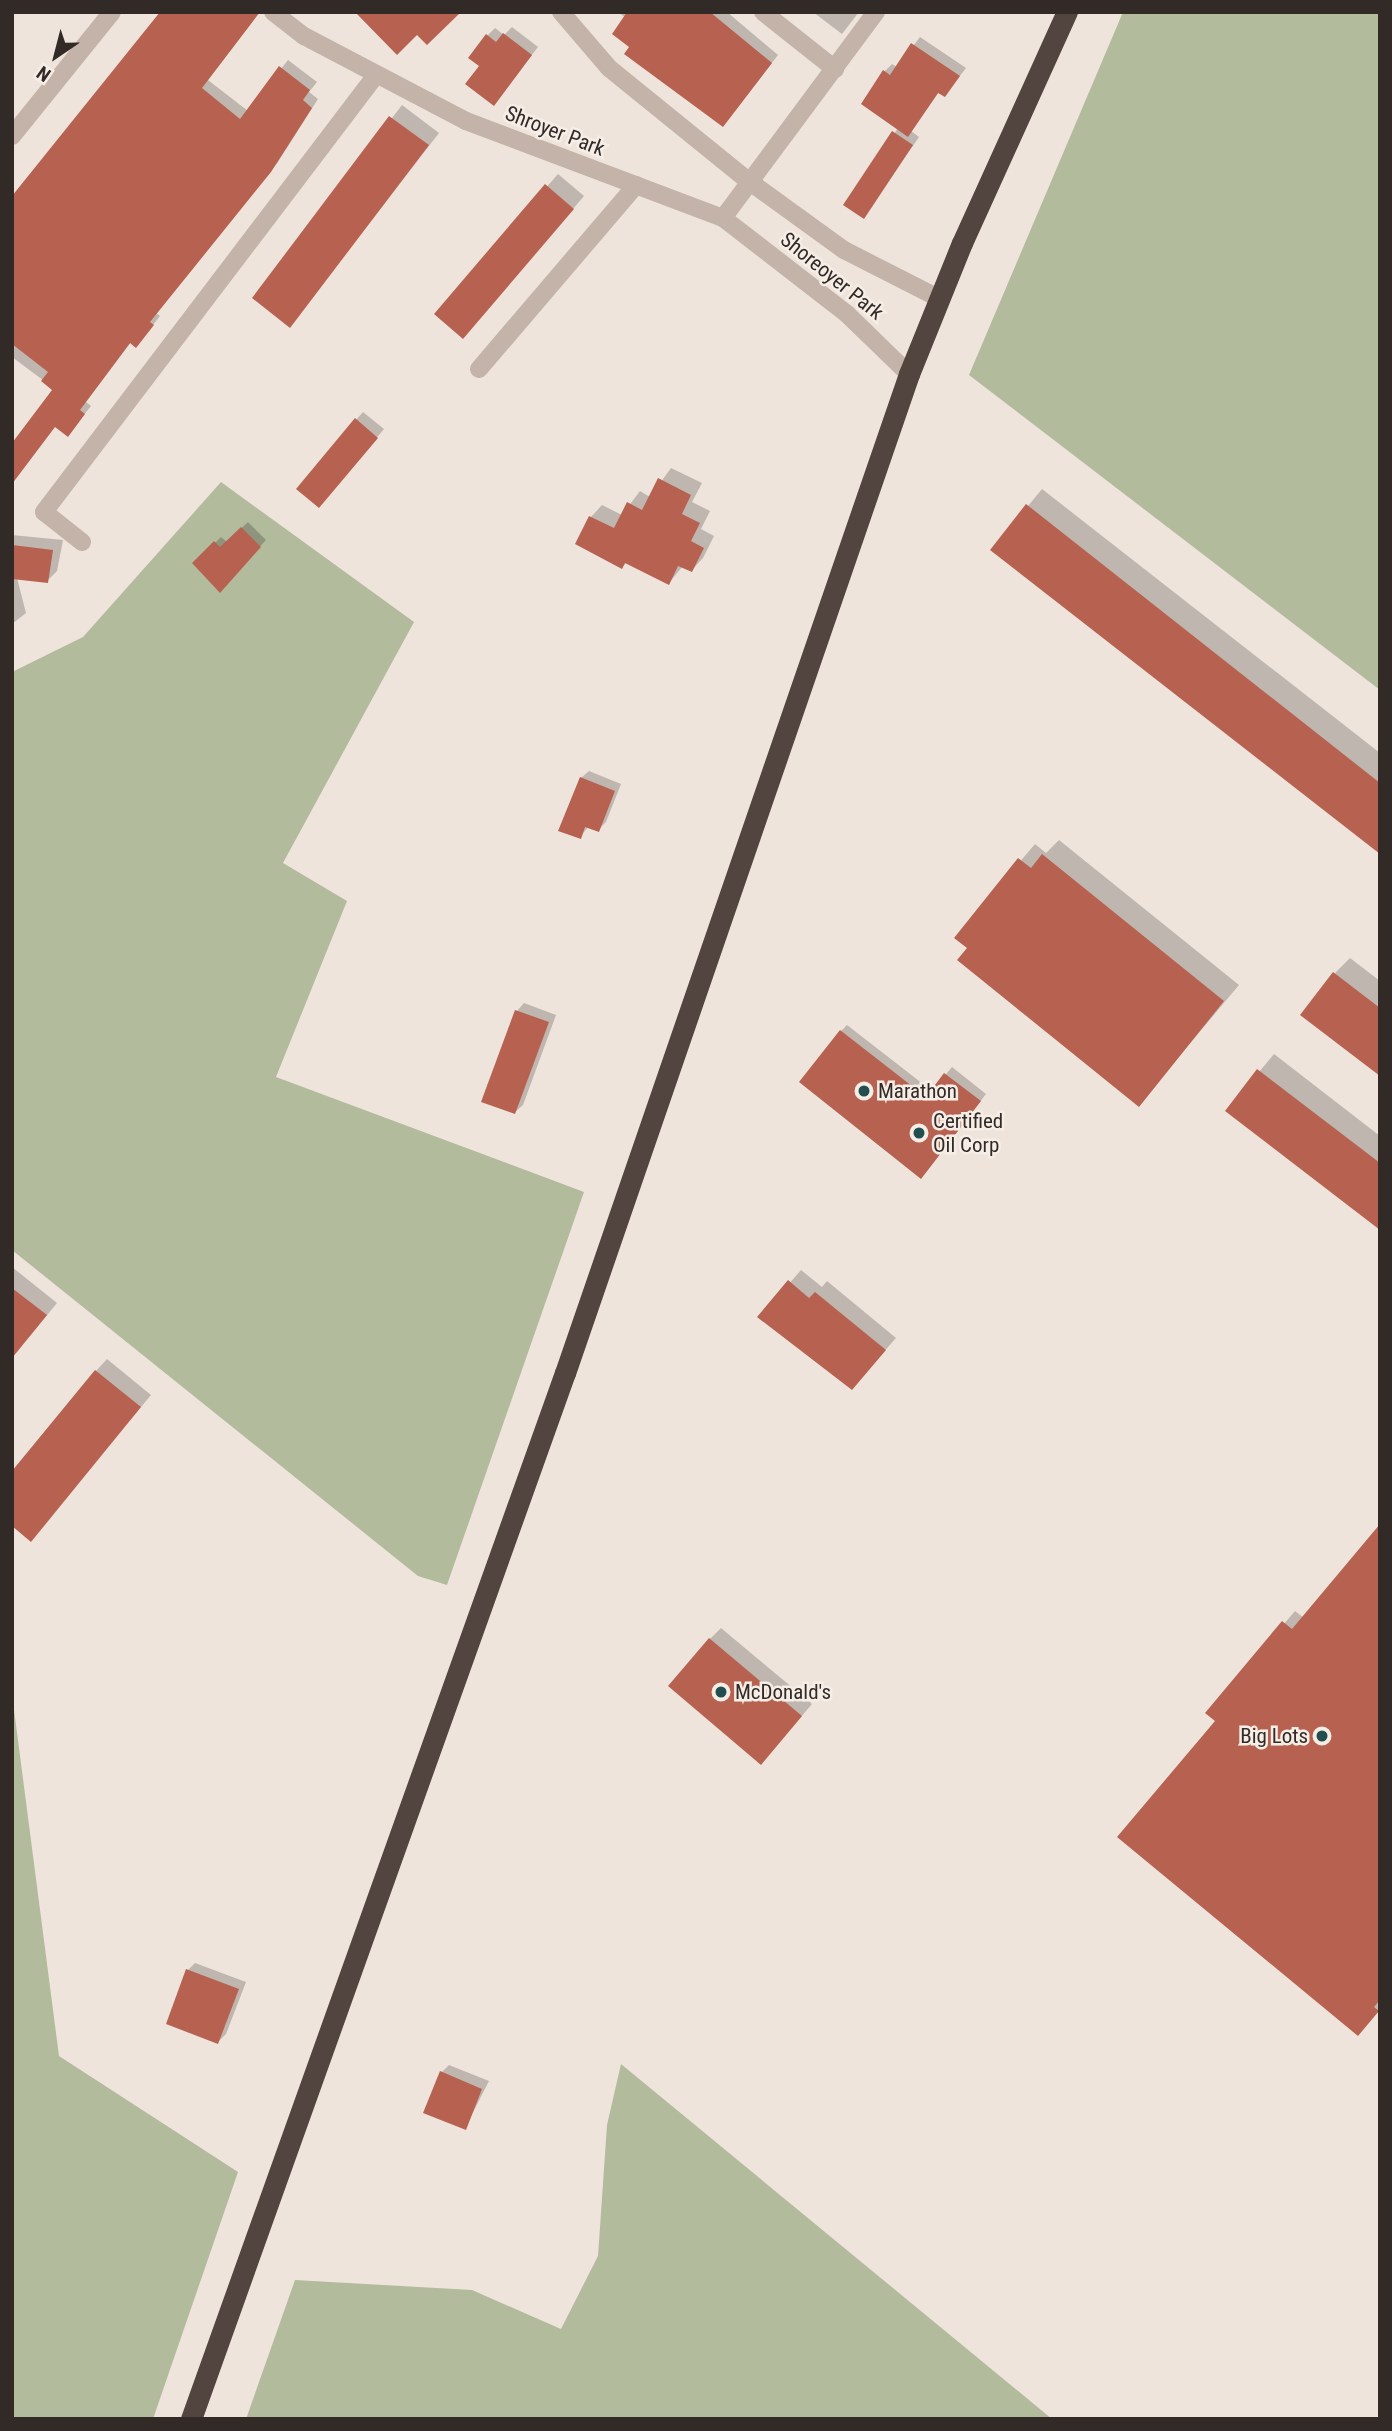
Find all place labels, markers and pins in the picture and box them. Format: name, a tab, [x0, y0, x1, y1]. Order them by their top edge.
place label: Marathon	[878, 1078, 957, 1104]
marker: Marathon	[856, 1083, 872, 1099]
place label: Certified Oil Corp	[933, 1108, 1003, 1158]
marker: Certified Oil Corp	[911, 1125, 927, 1141]
place label: McDonald's	[735, 1679, 831, 1705]
marker: McDonald's	[713, 1684, 729, 1700]
place label: Big Lots	[1240, 1723, 1308, 1749]
marker: Big Lots	[1314, 1728, 1330, 1744]

